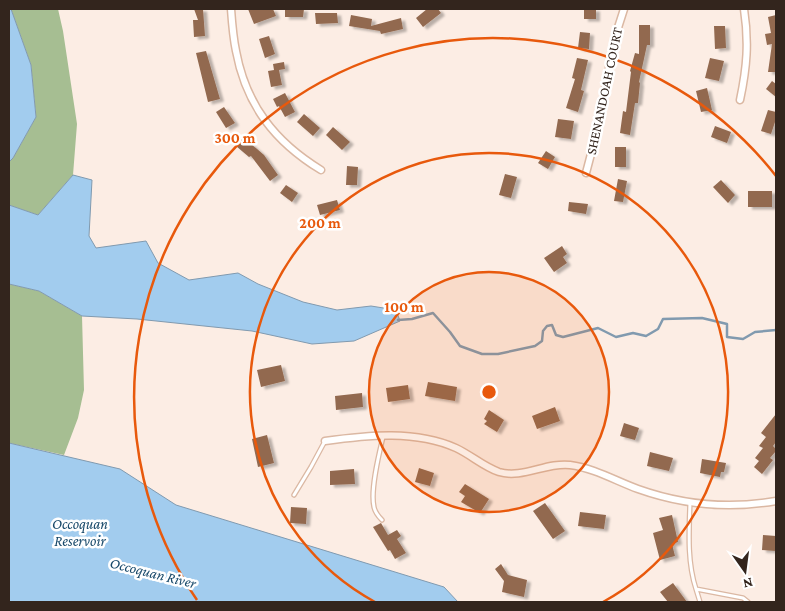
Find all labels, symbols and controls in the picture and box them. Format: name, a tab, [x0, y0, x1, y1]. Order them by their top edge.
street label: SHENANDOAH COURT	[583, 26, 625, 156]
text: 300 m	[214, 130, 256, 146]
text: 200 m	[299, 215, 341, 231]
text: 100 m	[384, 299, 424, 315]
centre of rings	[480, 383, 498, 401]
water label: Occoquan Reservoir	[52, 516, 108, 549]
north arrow	[720, 546, 770, 596]
water label: Occoquan River	[108, 555, 198, 593]
text: N	[741, 575, 755, 593]

